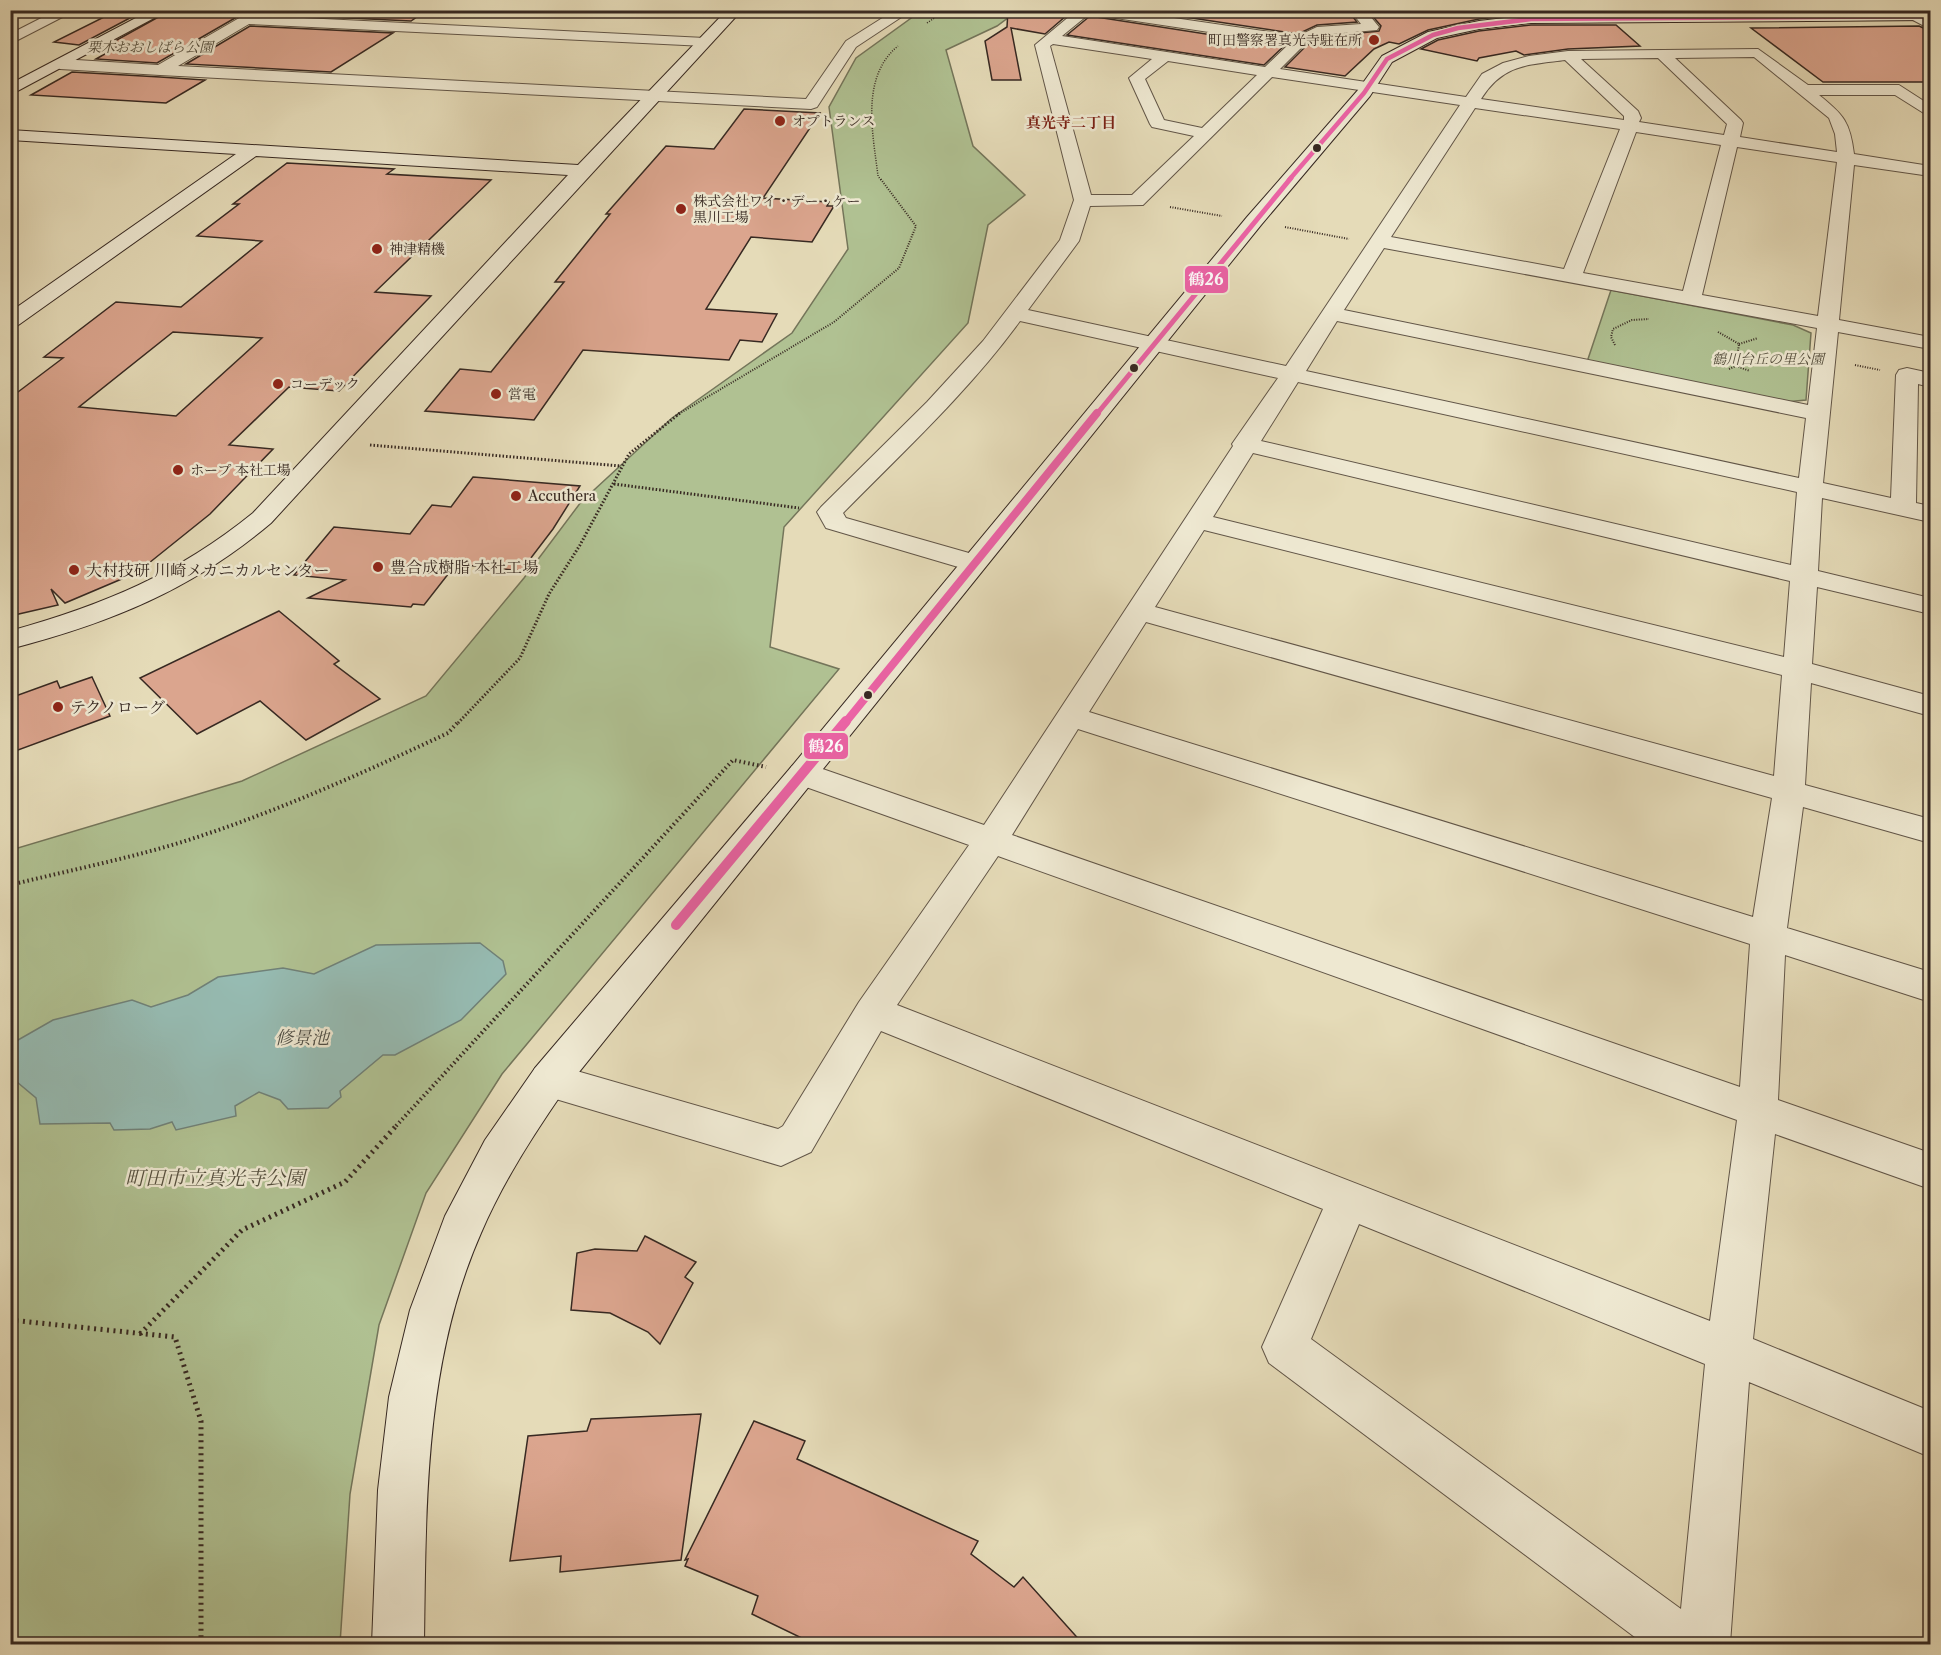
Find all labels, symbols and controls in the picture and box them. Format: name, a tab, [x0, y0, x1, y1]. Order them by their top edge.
place label: 町田警察署真光寺駐在所	[1208, 31, 1362, 49]
marker: 町田警察署真光寺駐在所	[1367, 33, 1381, 47]
park label: 栗木おおしばら公園	[87, 38, 215, 56]
place label: オプトランス	[792, 112, 875, 130]
district label: 真光寺二丁目	[1026, 113, 1116, 132]
marker: オプトランス	[773, 114, 787, 128]
unlabelled marker	[1311, 142, 1323, 154]
place label: 株式会社ワイ・デー・ケー 黒川工場	[693, 192, 861, 226]
marker: 株式会社ワイ・デー・ケー 黒川工場	[674, 202, 688, 216]
place label: 神津精機	[389, 240, 445, 258]
marker: 神津精機	[370, 242, 384, 256]
line badge: 鶴26	[1184, 265, 1229, 294]
text: 鶴26	[1188, 269, 1224, 289]
park label: 鶴川台丘の里公園	[1712, 350, 1826, 368]
unlabelled marker	[1128, 362, 1140, 374]
place label: コーデック	[290, 375, 360, 393]
marker: コーデック	[271, 377, 285, 391]
place label: 営電	[508, 385, 536, 403]
marker: 営電	[489, 387, 503, 401]
place label: ホープ 本社工場	[190, 461, 291, 479]
marker: ホープ 本社工場	[171, 463, 185, 477]
place label: Accuthera	[527, 487, 597, 505]
marker: Accuthera	[509, 489, 523, 503]
place label: 豊合成樹脂 本社工場	[390, 557, 538, 577]
place label: 大村技研 川崎メカニカルセンター	[86, 560, 330, 580]
marker: 豊合成樹脂 本社工場	[371, 560, 385, 574]
marker: 大村技研 川崎メカニカルセンター	[67, 563, 81, 577]
unlabelled marker	[862, 689, 874, 701]
place label: テクノローグ	[70, 697, 165, 717]
marker: テクノローグ	[51, 700, 65, 714]
line badge: 鶴26	[803, 732, 849, 760]
text: 鶴26	[808, 736, 844, 756]
water label: 修景池	[275, 1027, 331, 1049]
park label: 町田市立真光寺公園	[125, 1166, 308, 1190]

